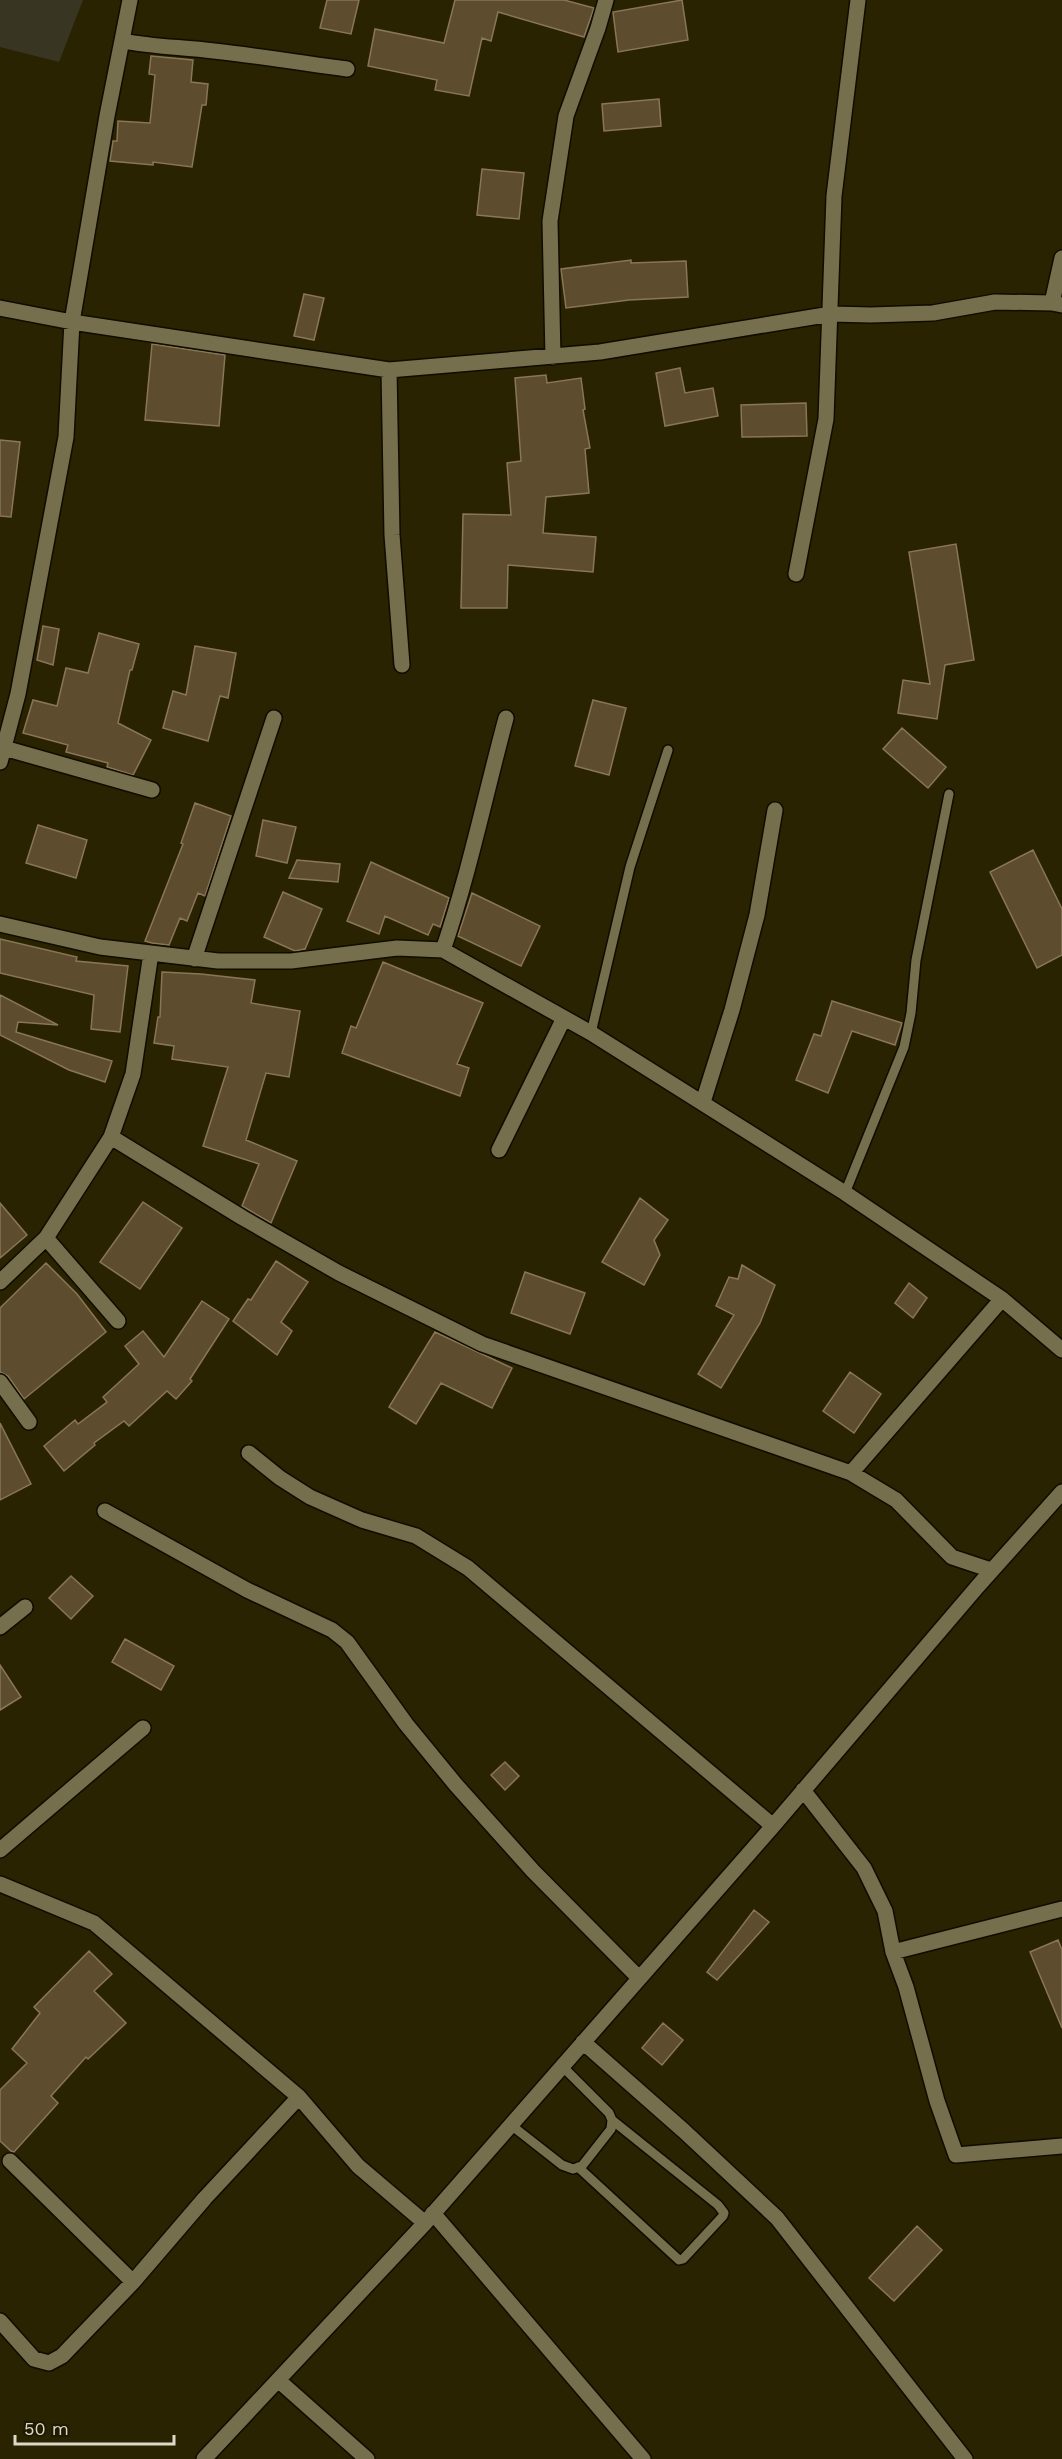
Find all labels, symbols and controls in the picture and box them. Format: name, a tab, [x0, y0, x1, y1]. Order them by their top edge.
scale bar	[15, 2408, 174, 2446]
text: 50 m	[24, 2418, 69, 2439]

